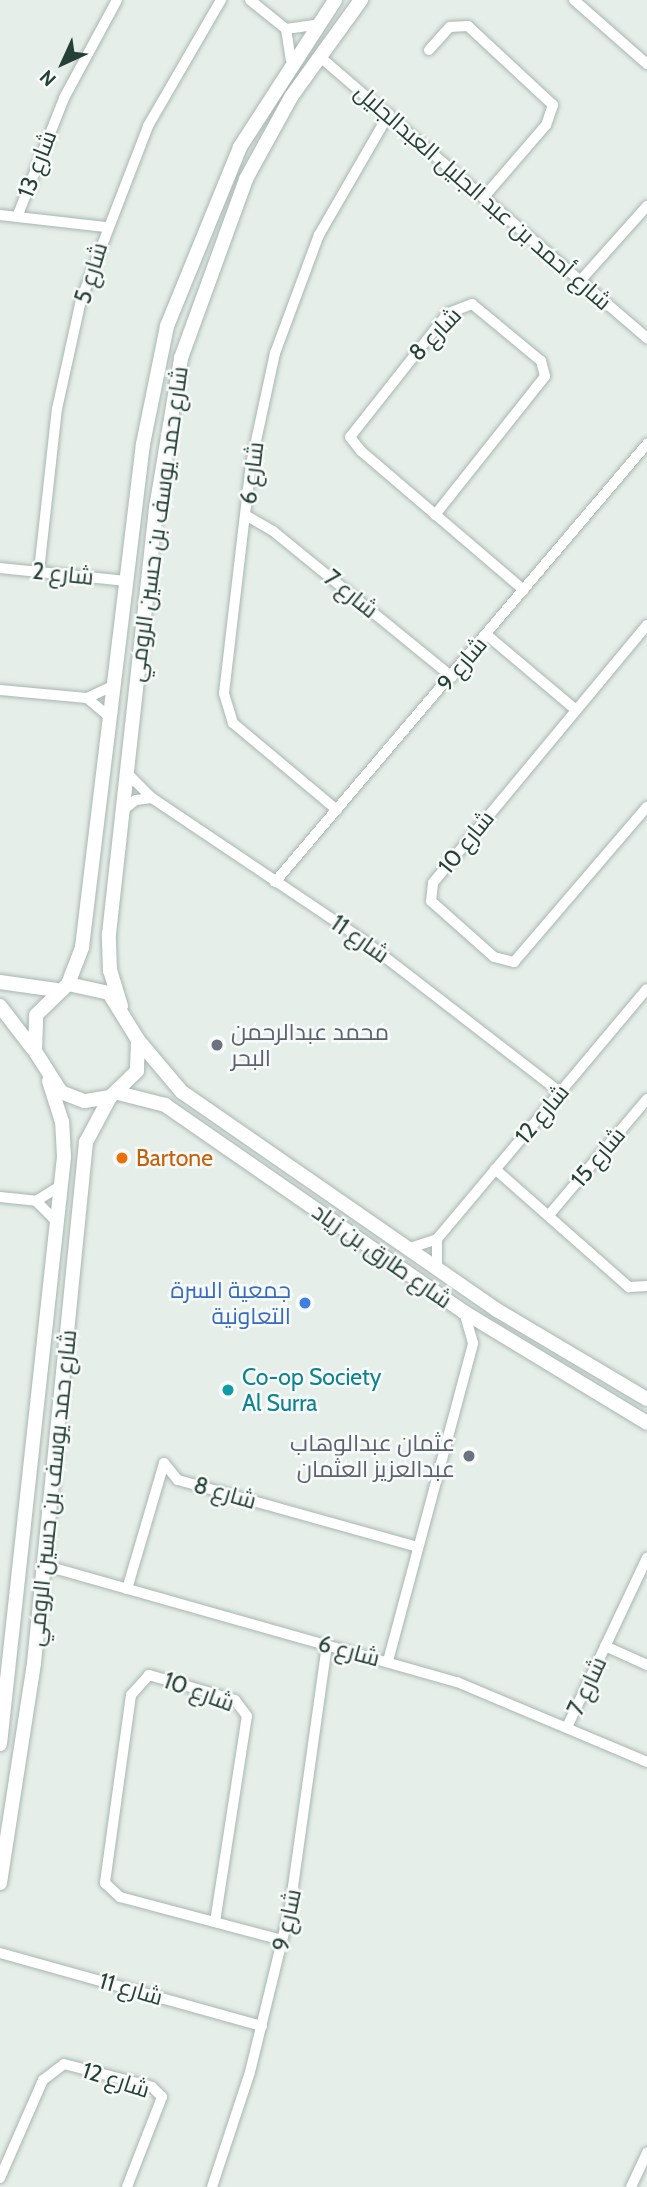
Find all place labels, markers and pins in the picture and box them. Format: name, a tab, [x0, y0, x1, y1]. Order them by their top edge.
place label: محمد عبدالرحمن البحر	[231, 1018, 389, 1072]
marker: محمد عبدالرحمن البحر	[209, 1037, 225, 1053]
place label: Bartone	[136, 1144, 213, 1172]
marker: Bartone	[114, 1150, 130, 1166]
place label: جمعية السرة التعاونية	[171, 1276, 291, 1330]
marker: جمعية السرة التعاونية	[297, 1295, 313, 1311]
place label: Co-op Society Al Surra	[242, 1363, 381, 1417]
marker: Co-op Society Al Surra	[220, 1382, 236, 1398]
place label: عثمان عبدالوهاب عبدالعزيز العثمان	[290, 1429, 455, 1483]
marker: عثمان عبدالوهاب عبدالعزيز العثمان	[461, 1448, 477, 1464]

